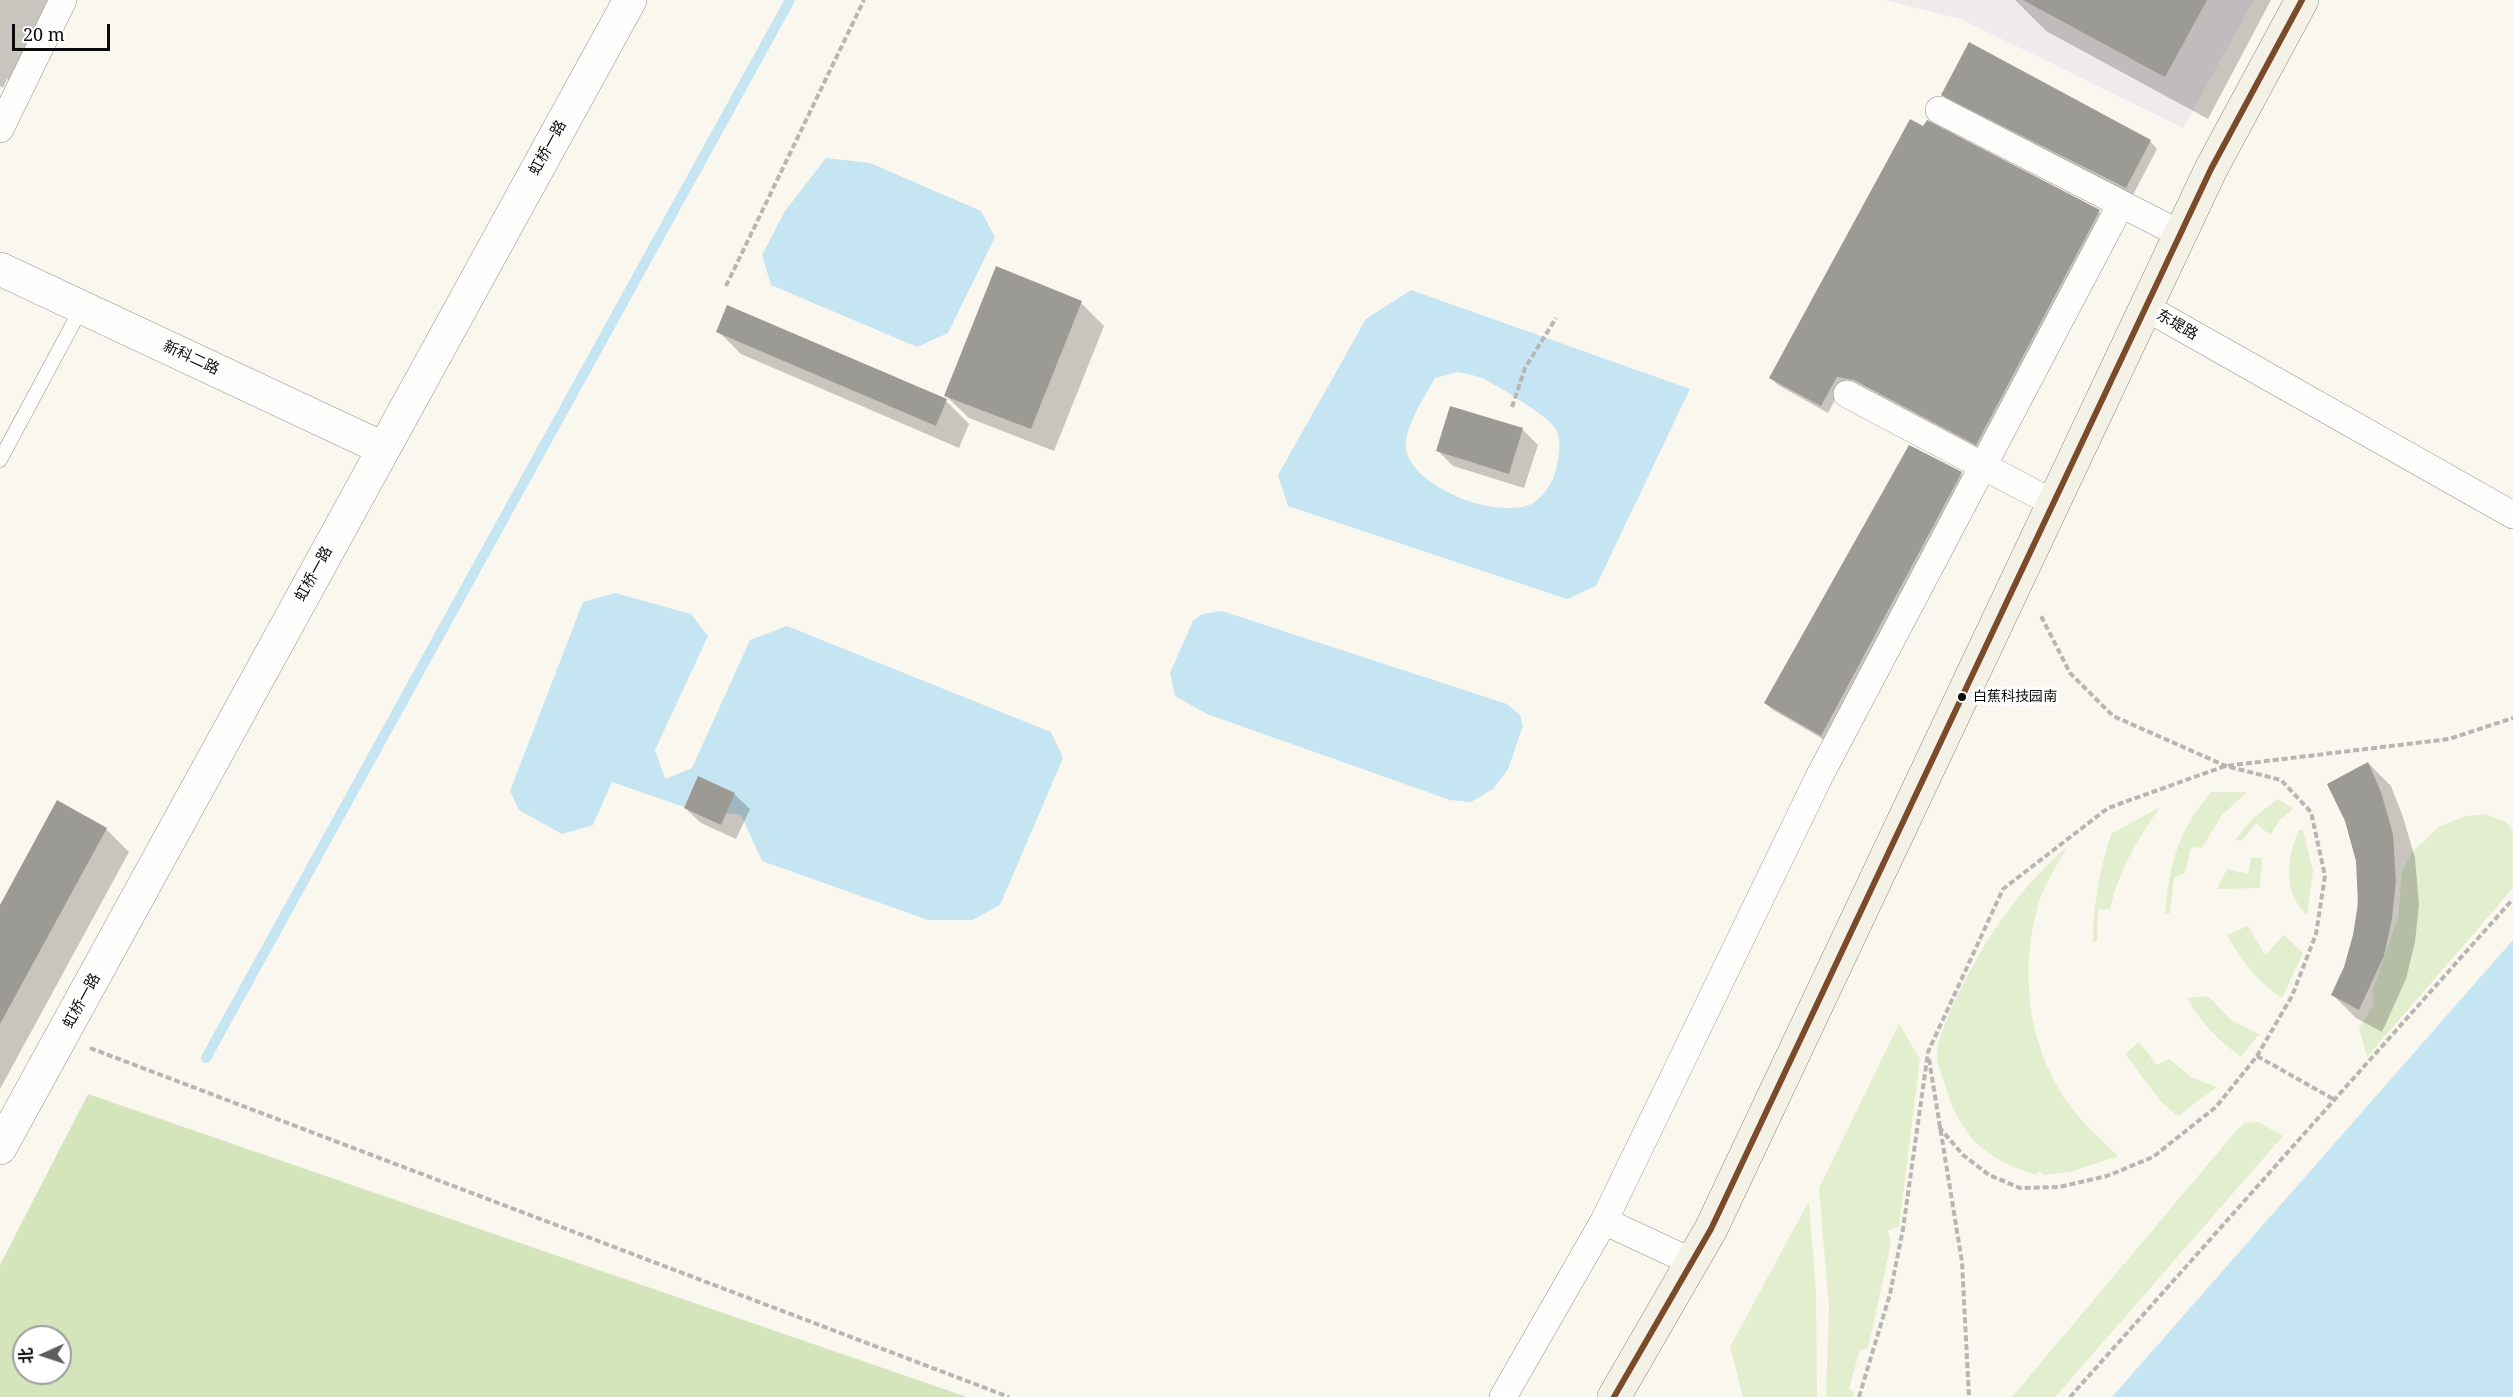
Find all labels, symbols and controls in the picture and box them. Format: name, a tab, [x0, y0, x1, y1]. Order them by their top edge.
scale bar	[15, 12, 112, 50]
text: 20 m	[23, 22, 65, 46]
street label: 虹桥一路	[526, 117, 570, 179]
street label: 东堤路	[2153, 306, 2201, 344]
street label: 新科二路	[160, 337, 222, 379]
street label: 虹桥一路	[292, 543, 336, 605]
place label: 白蕉科技园南	[1973, 689, 2057, 705]
marker: 白蕉科技园南	[1956, 691, 1968, 703]
street label: 虹桥一路	[60, 970, 104, 1032]
north arrow	[12, 1325, 72, 1385]
text: 北	[15, 1347, 37, 1364]

